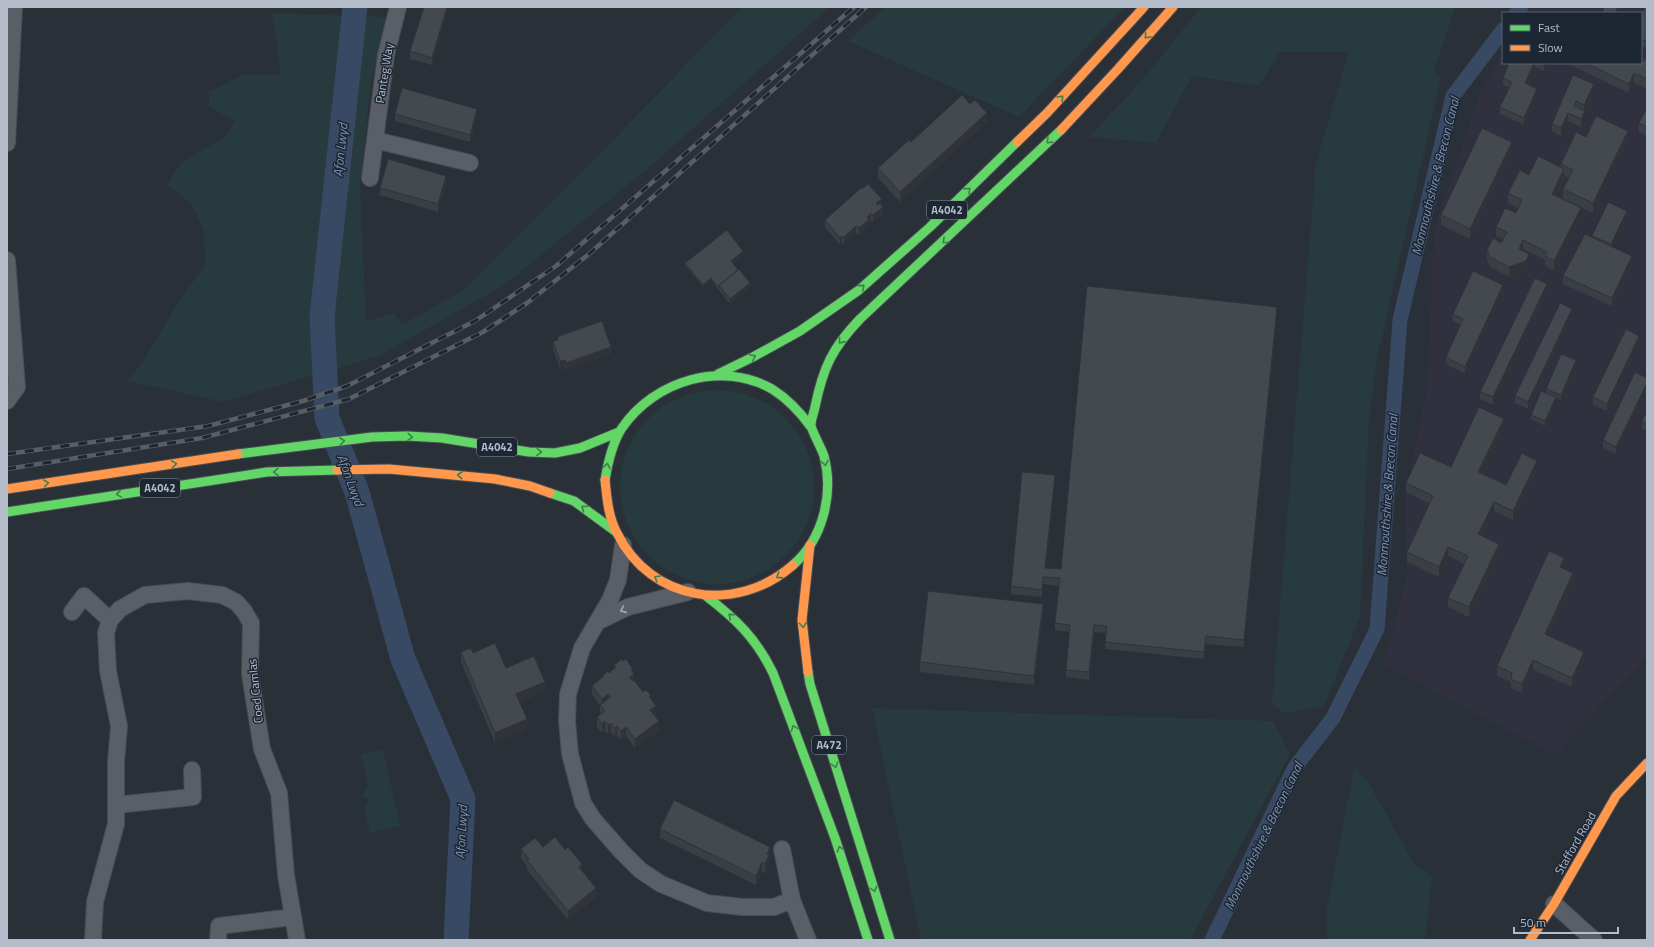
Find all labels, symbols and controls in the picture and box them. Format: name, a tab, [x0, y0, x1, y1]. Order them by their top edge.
legend	[1502, 12, 1642, 64]
text: Fast	[1538, 18, 1561, 37]
one-way arrow	[1145, 32, 1152, 39]
text: Slow	[1538, 38, 1563, 57]
street label: Panteg Way	[370, 41, 398, 104]
water label: Monmouthshire & Brecon Canal	[1406, 93, 1465, 257]
one-way arrow	[1056, 96, 1063, 103]
water label: Afon Lwyd	[327, 121, 353, 178]
one-way arrow	[1046, 136, 1053, 143]
one-way arrow	[963, 187, 971, 194]
road number: A4042	[927, 201, 967, 219]
one-way arrow	[942, 236, 950, 244]
one-way arrow	[858, 285, 865, 292]
one-way arrow	[839, 336, 846, 343]
one-way arrow	[749, 354, 756, 362]
water label: Monmouthshire & Brecon Canal	[1371, 411, 1403, 577]
one-way arrow	[407, 432, 413, 441]
one-way arrow	[339, 436, 345, 445]
road number: A4042	[477, 438, 517, 456]
one-way arrow	[536, 448, 542, 457]
water label: Afon Lwyd	[332, 451, 370, 510]
one-way arrow	[171, 460, 177, 469]
one-way arrow	[820, 460, 829, 466]
one-way arrow	[602, 463, 611, 469]
one-way arrow	[273, 467, 279, 476]
one-way arrow	[457, 471, 463, 480]
one-way arrow	[42, 479, 49, 488]
road number: A4042	[140, 479, 180, 497]
one-way arrow	[116, 489, 122, 498]
one-way arrow	[581, 505, 588, 513]
one-way arrow	[776, 572, 783, 579]
one-way arrow	[654, 576, 661, 583]
one-way arrow	[620, 605, 628, 613]
one-way arrow	[729, 613, 736, 620]
one-way arrow	[798, 622, 807, 628]
street label: Coed Camlas	[242, 657, 268, 724]
one-way arrow	[791, 724, 799, 731]
road number: A472	[812, 736, 846, 754]
water label: Monmouthshire & Brecon Canal	[1218, 757, 1309, 913]
one-way arrow	[830, 761, 839, 768]
water label: Afon Lwyd	[450, 803, 472, 859]
street label: Stafford Road	[1549, 808, 1601, 878]
one-way arrow	[836, 846, 844, 853]
one-way arrow	[869, 885, 878, 892]
scale bar	[1514, 909, 1618, 935]
text: 50 m	[1520, 913, 1546, 932]

